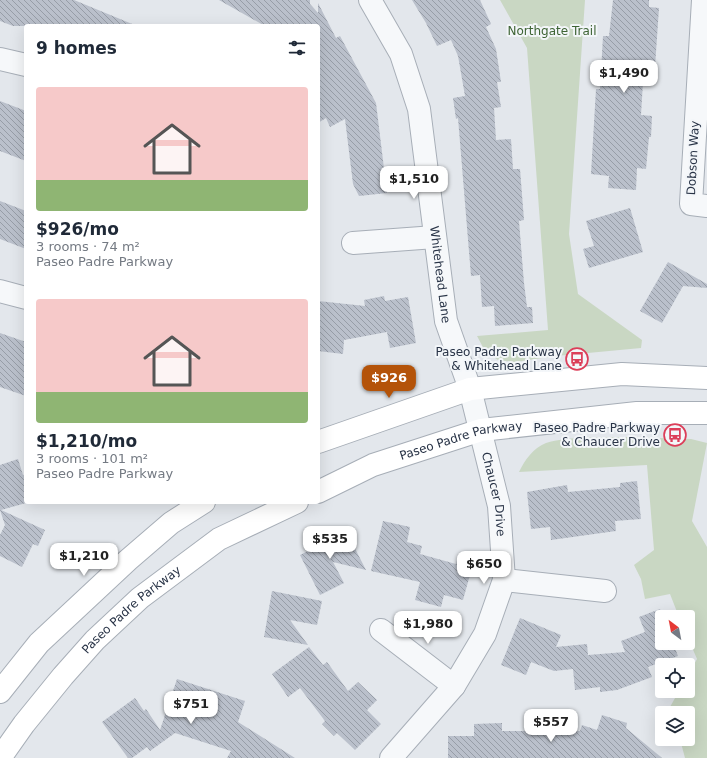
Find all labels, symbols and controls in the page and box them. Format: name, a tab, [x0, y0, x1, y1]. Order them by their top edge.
park label: Northgate Trail	[508, 24, 596, 38]
icon: filters	[286, 37, 308, 59]
text: 9 homes	[36, 38, 117, 58]
pin: $1,490	[591, 60, 657, 94]
text: $1,490	[599, 65, 649, 80]
icon: home	[136, 113, 208, 185]
street label: Dobson Way	[684, 120, 702, 196]
pin: $1,510	[381, 166, 447, 200]
text: $1,510	[389, 171, 439, 186]
text: $926/mo	[36, 219, 119, 239]
street label: Whitehead Lane	[427, 225, 453, 324]
text: 3 rooms · 74 m²	[36, 239, 140, 254]
text: Paseo Padre Parkway	[36, 254, 173, 269]
icon: home	[136, 325, 208, 397]
place label: Paseo Padre Parkway & Whitehead Lane	[435, 345, 562, 373]
bus stop icon: Paseo Padre Parkway & Whitehead Lane	[564, 346, 590, 372]
pin: $926	[365, 365, 413, 399]
text: $926	[371, 370, 407, 385]
street label: Paseo Padre Parkway	[398, 419, 523, 463]
place label: Paseo Padre Parkway & Chaucer Drive	[533, 421, 660, 449]
bus stop icon: Paseo Padre Parkway & Chaucer Drive	[662, 422, 688, 448]
text: $1,210/mo	[36, 431, 137, 451]
text: 3 rooms · 101 m²	[36, 451, 148, 466]
street label: Chaucer Drive	[479, 451, 508, 537]
text: Paseo Padre Parkway	[36, 466, 173, 481]
pin: $535	[306, 526, 354, 560]
text: $535	[312, 531, 348, 546]
pin: $1,210	[51, 543, 117, 577]
text: $1,210	[59, 548, 109, 563]
pin: $650	[460, 551, 508, 585]
text: $650	[466, 556, 502, 571]
street label: Paseo Padre Parkway	[79, 563, 184, 657]
north arrow	[655, 610, 695, 650]
map controls	[655, 610, 695, 746]
pin: $1,980	[395, 611, 461, 645]
text: $1,980	[403, 616, 453, 631]
button: locate	[655, 658, 695, 698]
pin: $751	[167, 691, 215, 725]
text: $751	[173, 696, 209, 711]
button: layers	[655, 706, 695, 746]
pin: $557	[527, 709, 575, 743]
text: $557	[533, 714, 569, 729]

